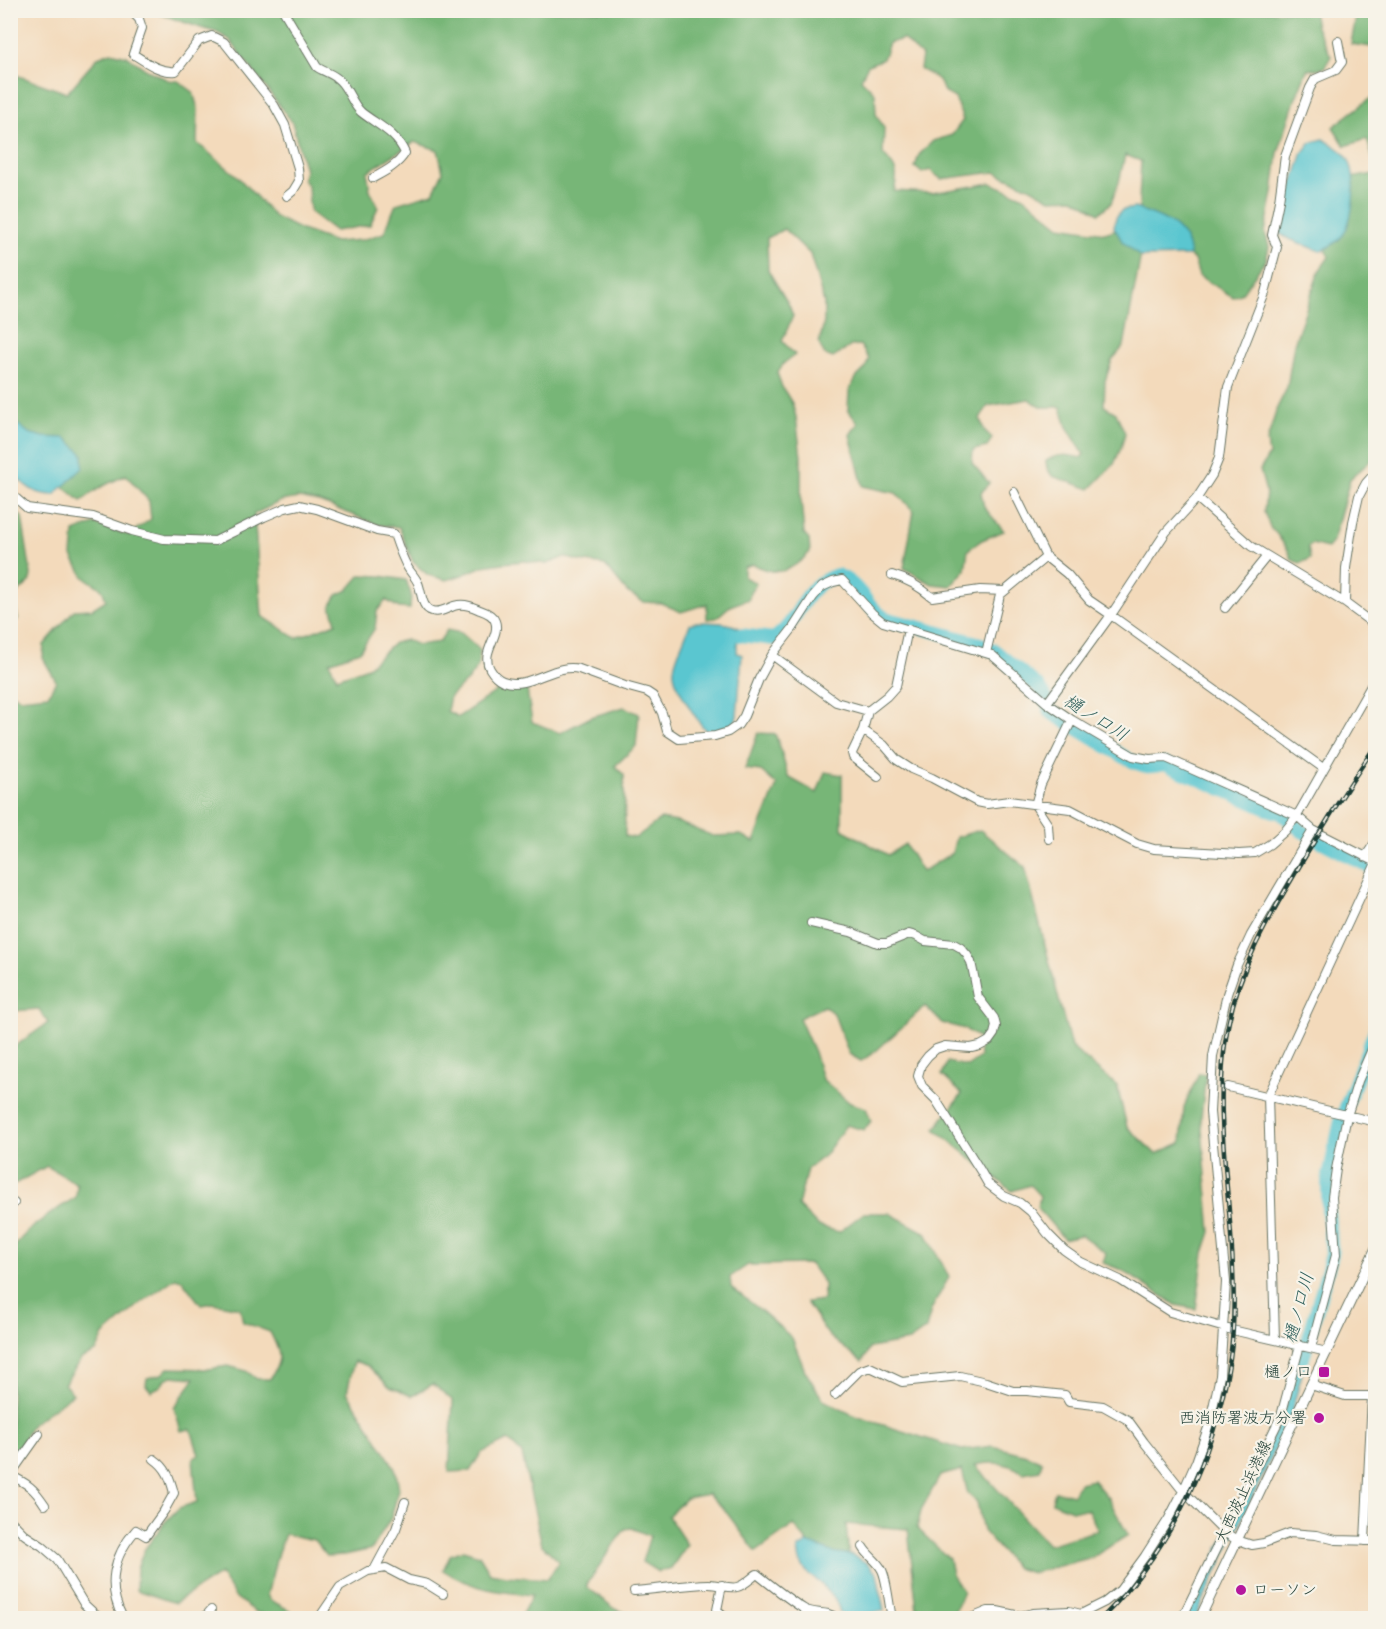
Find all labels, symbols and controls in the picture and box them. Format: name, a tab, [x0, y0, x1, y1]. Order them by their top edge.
water label: 樋ノ口川	[1059, 689, 1133, 747]
water label: 樋ノ口川	[1279, 1270, 1319, 1346]
place label: 樋ノ口	[1264, 1362, 1312, 1382]
marker: 樋ノ口	[1317, 1365, 1331, 1379]
place label: 西消防署波方分署	[1179, 1408, 1307, 1428]
marker: 西消防署波方分署	[1312, 1411, 1326, 1425]
street label: 大西波止浜港線	[1210, 1437, 1276, 1547]
place label: ローソン	[1253, 1580, 1317, 1600]
marker: ローソン	[1234, 1583, 1248, 1597]

